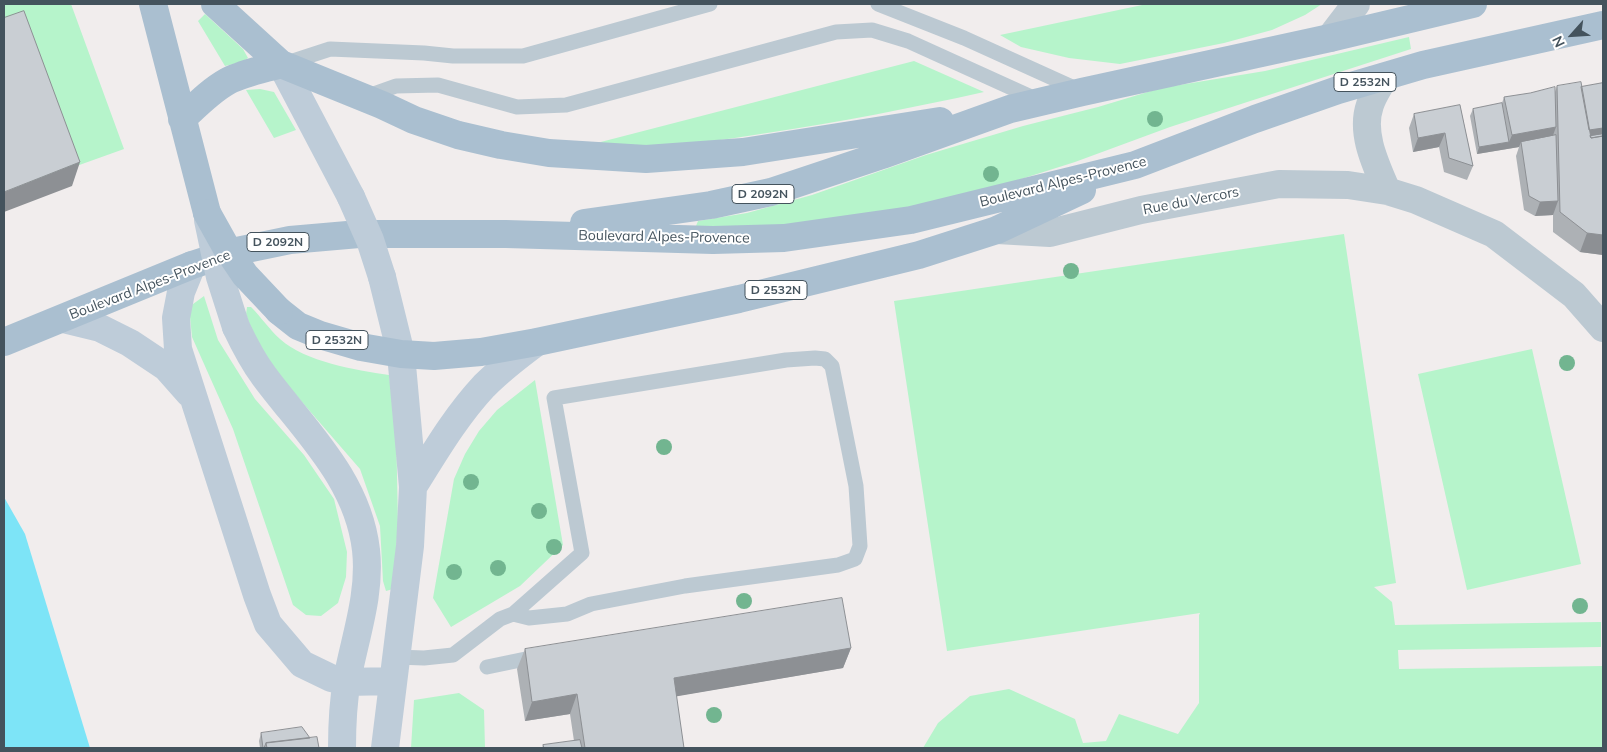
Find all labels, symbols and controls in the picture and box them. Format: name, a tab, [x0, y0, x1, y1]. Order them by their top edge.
north arrow	[1547, 10, 1597, 60]
text: N	[1548, 33, 1569, 50]
road number: D 2532N	[1334, 72, 1396, 91]
street label: Boulevard Alpes-Provence	[978, 153, 1148, 211]
street label: Rue du Vercors	[1142, 183, 1240, 219]
road number: D 2092N	[732, 184, 794, 203]
street label: Boulevard Alpes-Provence	[578, 227, 750, 247]
road number: D 2092N	[247, 232, 309, 252]
street label: Boulevard Alpes-Provence	[67, 246, 233, 324]
road number: D 2532N	[745, 280, 807, 300]
road number: D 2532N	[306, 330, 368, 350]

